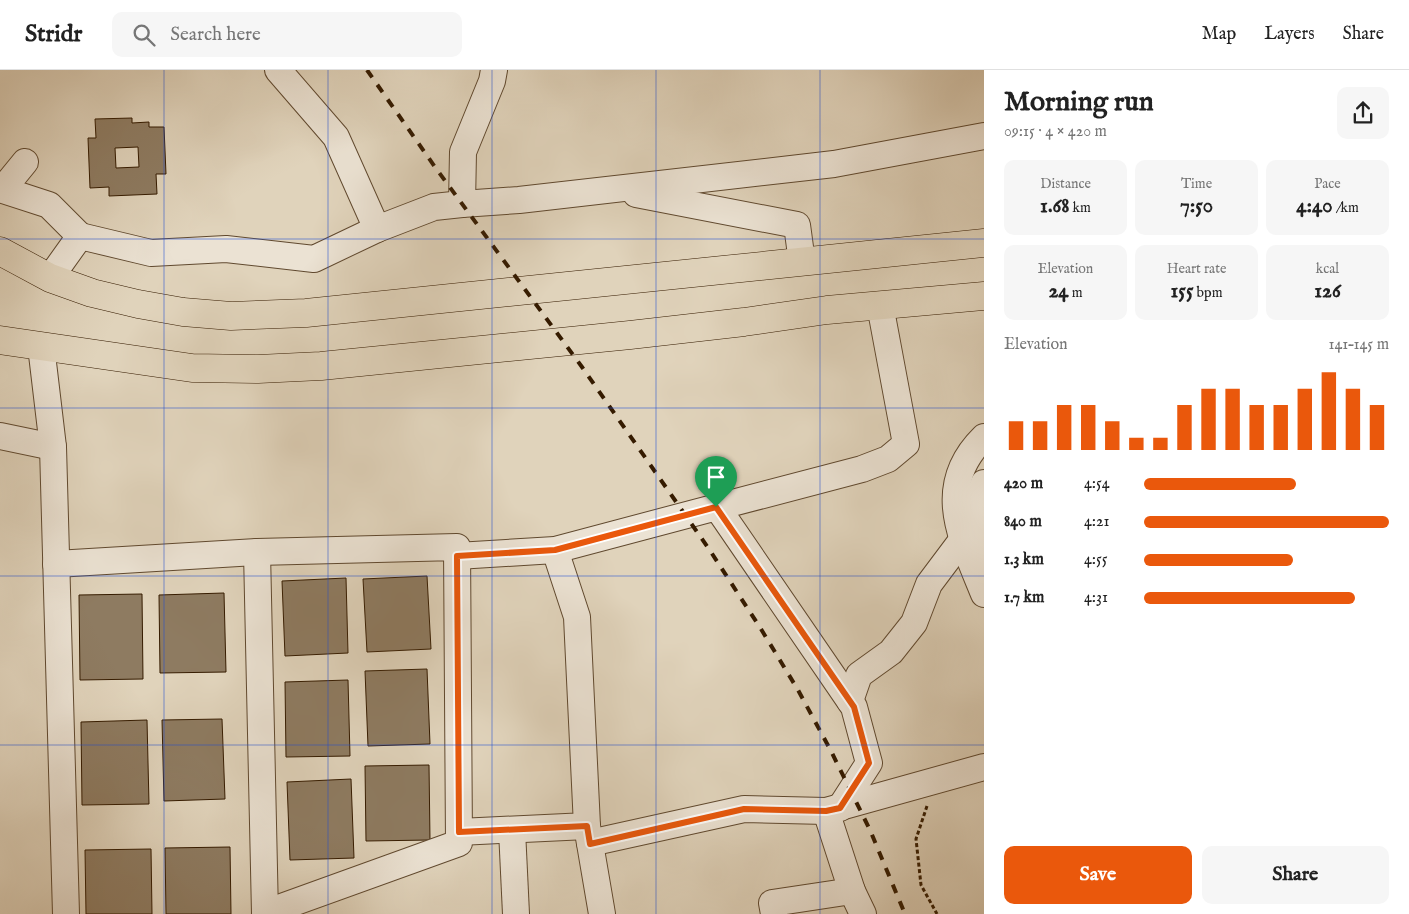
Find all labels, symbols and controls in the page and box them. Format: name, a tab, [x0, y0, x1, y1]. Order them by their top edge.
search box	[112, 12, 462, 57]
text: Stridr	[25, 19, 82, 50]
icon: search	[130, 21, 158, 49]
text: Search here	[170, 23, 261, 47]
text: Map	[1202, 23, 1236, 46]
text: Layers	[1264, 23, 1315, 46]
text: Share	[1343, 23, 1384, 46]
text: Morning run	[1004, 85, 1154, 120]
button: share	[1337, 87, 1389, 139]
text: 09:15 · 4 × 420 m	[1004, 122, 1107, 142]
text: Distance	[1040, 175, 1091, 193]
text: Time	[1181, 175, 1212, 193]
text: Pace	[1314, 175, 1341, 193]
text: 1.68	[1040, 193, 1070, 220]
text: 7:50	[1180, 193, 1213, 220]
text: 4:40	[1296, 193, 1333, 220]
text: km	[1070, 199, 1091, 217]
text: /km	[1333, 199, 1359, 217]
text: Elevation	[1038, 260, 1093, 278]
text: Heart rate	[1167, 260, 1226, 278]
text: kcal	[1316, 260, 1339, 278]
text: 24	[1048, 278, 1069, 305]
text: 155	[1171, 278, 1194, 305]
text: 126	[1314, 278, 1341, 305]
text: m	[1069, 284, 1083, 302]
text: bpm	[1194, 284, 1222, 302]
text: Elevation	[1004, 335, 1067, 355]
text: 141–145 m	[1329, 335, 1389, 355]
pin	[695, 456, 737, 507]
icon: arrive	[702, 463, 730, 491]
text: 420 m	[1004, 474, 1043, 494]
text: 4:54	[1084, 474, 1110, 494]
text: 840 m	[1004, 512, 1042, 532]
text: 4:21	[1084, 512, 1110, 532]
text: 1.3 km	[1004, 550, 1044, 570]
text: 4:55	[1084, 550, 1108, 570]
text: 1.7 km	[1004, 588, 1044, 608]
text: 4:31	[1084, 588, 1108, 608]
button: Save	[1004, 846, 1192, 904]
button: Share	[1202, 846, 1389, 904]

